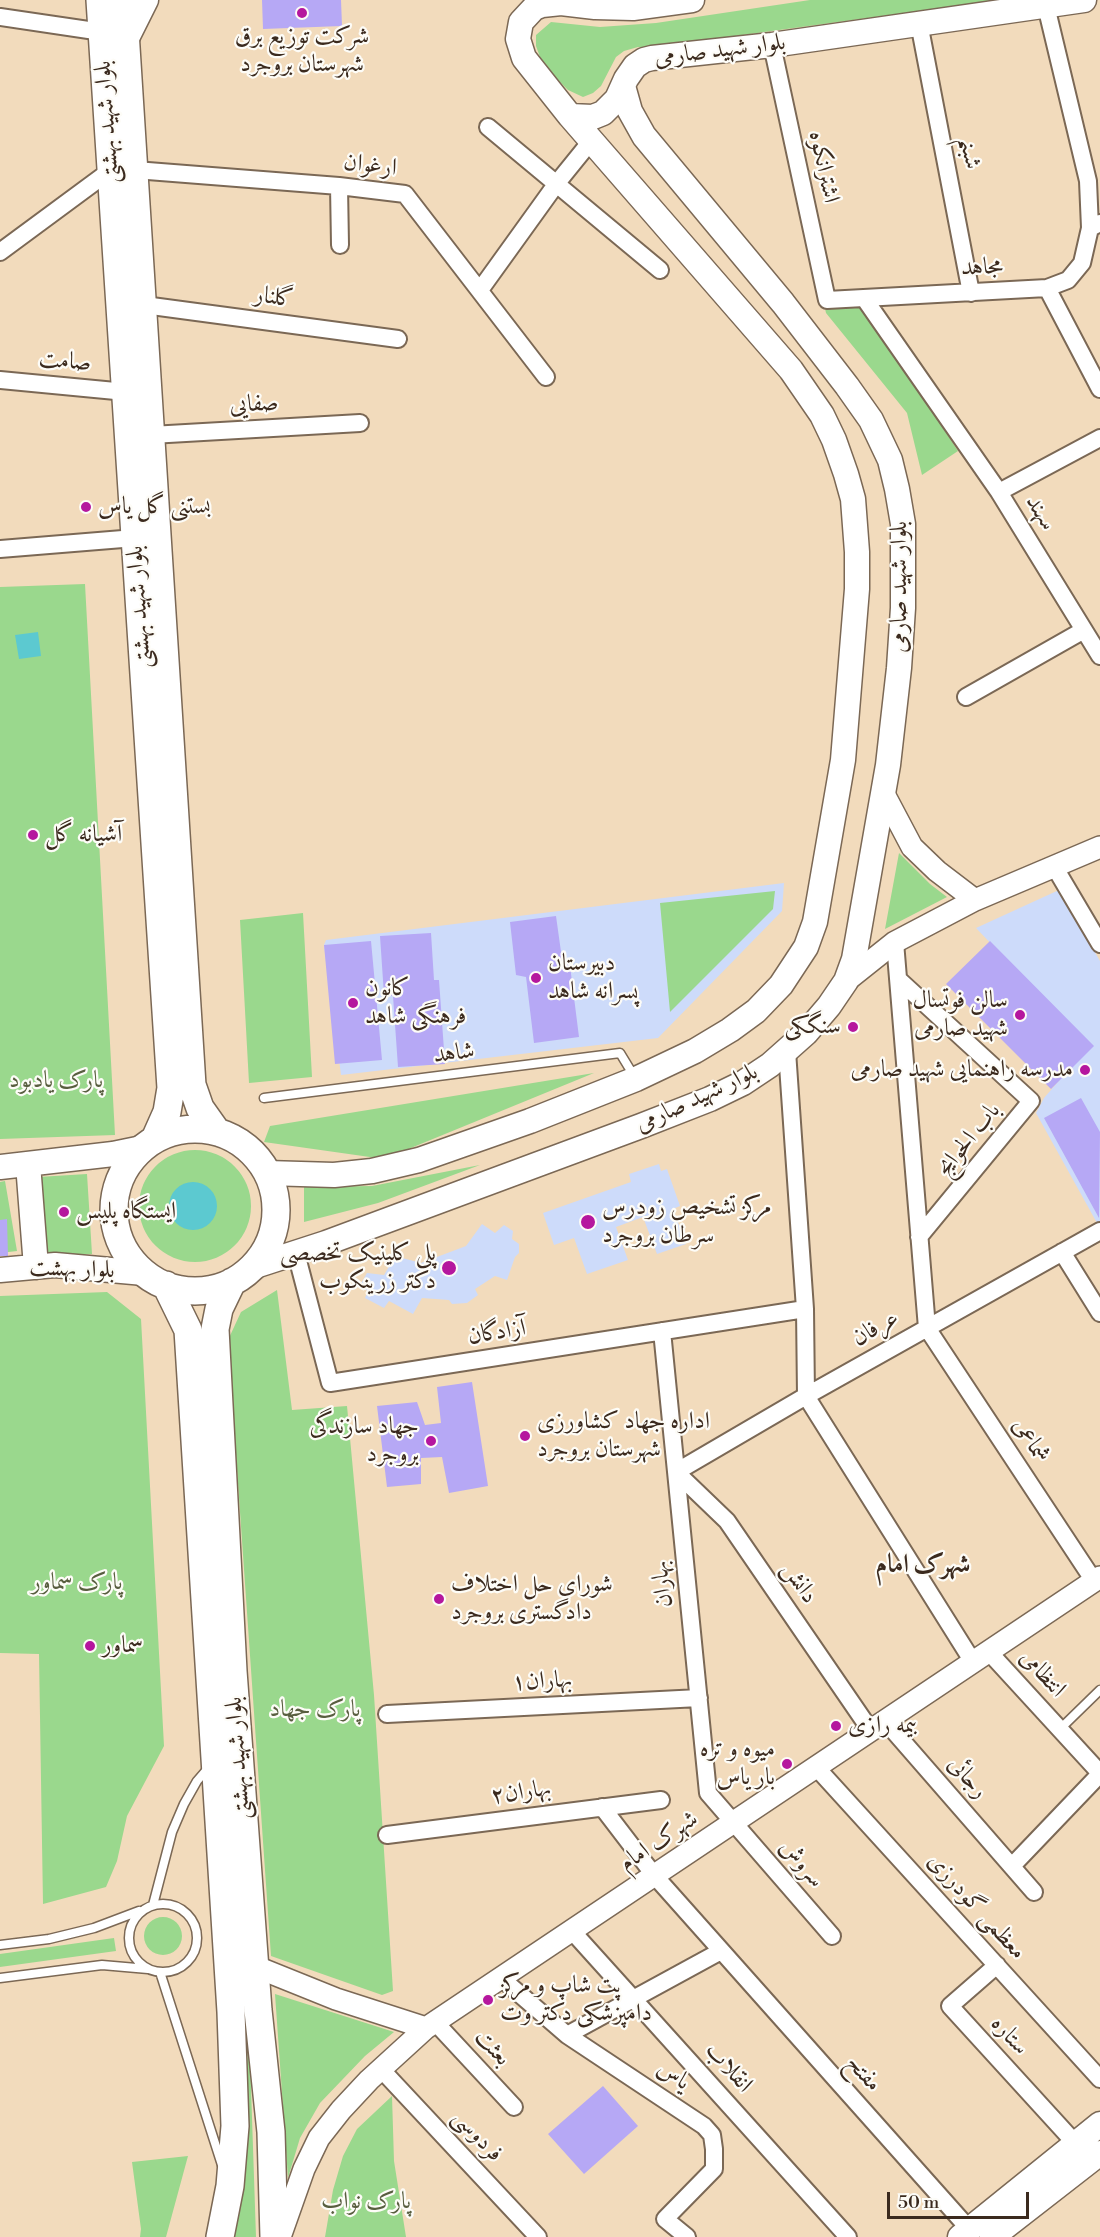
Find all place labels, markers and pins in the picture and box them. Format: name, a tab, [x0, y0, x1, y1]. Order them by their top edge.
marker: شرکت توزیع برق شهرستان بروجرد	[295, 6, 309, 20]
place label: شرکت توزیع برق شهرستان بروجرد	[235, 23, 369, 79]
place label: بستنی گل یاس	[98, 493, 211, 521]
marker: بستنی گل یاس	[79, 500, 93, 514]
place label: آشیانه گل	[45, 821, 122, 849]
marker: آشیانه گل	[26, 828, 40, 842]
place label: دبیرستان پسرانه شاهد	[548, 950, 639, 1006]
marker: دبیرستان پسرانه شاهد	[529, 971, 543, 985]
place label: کانون فرهنگی شاهد	[365, 975, 466, 1031]
place label: سالن فوتسال شهید صارمی	[913, 987, 1008, 1043]
marker: کانون فرهنگی شاهد	[346, 996, 360, 1010]
marker: سالن فوتسال شهید صارمی	[1013, 1008, 1027, 1022]
place label: سنگکی	[784, 1013, 841, 1041]
marker: سنگکی	[846, 1020, 860, 1034]
place label: مدرسه راهنمایی شهید صارمی	[851, 1056, 1073, 1084]
marker: مدرسه راهنمایی شهید صارمی	[1078, 1063, 1092, 1077]
place label: مرکز تشخیص زودرس سرطان بروجرد	[602, 1194, 772, 1250]
place label: ایستگاه پلیس	[76, 1198, 176, 1226]
marker: ایستگاه پلیس	[57, 1205, 71, 1219]
marker: مرکز تشخیص زودرس سرطان بروجرد	[579, 1213, 597, 1231]
place label: پلی کلینیک تخصصی دکتر زرینکوب	[280, 1240, 436, 1296]
marker: پلی کلینیک تخصصی دکتر زرینکوب	[440, 1259, 458, 1277]
place label: اداره جهاد کشاورزی شهرستان بروجرد	[537, 1408, 710, 1464]
place label: جهاد سازندگی بروجرد	[309, 1413, 419, 1469]
marker: اداره جهاد کشاورزی شهرستان بروجرد	[518, 1429, 532, 1443]
marker: جهاد سازندگی بروجرد	[424, 1434, 438, 1448]
place label: شورای حل اختلاف دادگستری بروجرد	[451, 1571, 613, 1627]
marker: شورای حل اختلاف دادگستری بروجرد	[432, 1592, 446, 1606]
place label: سماور	[102, 1632, 143, 1660]
marker: سماور	[83, 1639, 97, 1653]
place label: بیمه رازی	[848, 1712, 917, 1740]
marker: بیمه رازی	[829, 1719, 843, 1733]
place label: میوه و تره بار یاس	[700, 1736, 775, 1792]
marker: میوه و تره بار یاس	[780, 1757, 794, 1771]
place label: پت شاپ و مرکز دامپزشکی دکتر وت	[500, 1972, 652, 2028]
marker: پت شاپ و مرکز دامپزشکی دکتر وت	[481, 1993, 495, 2007]

